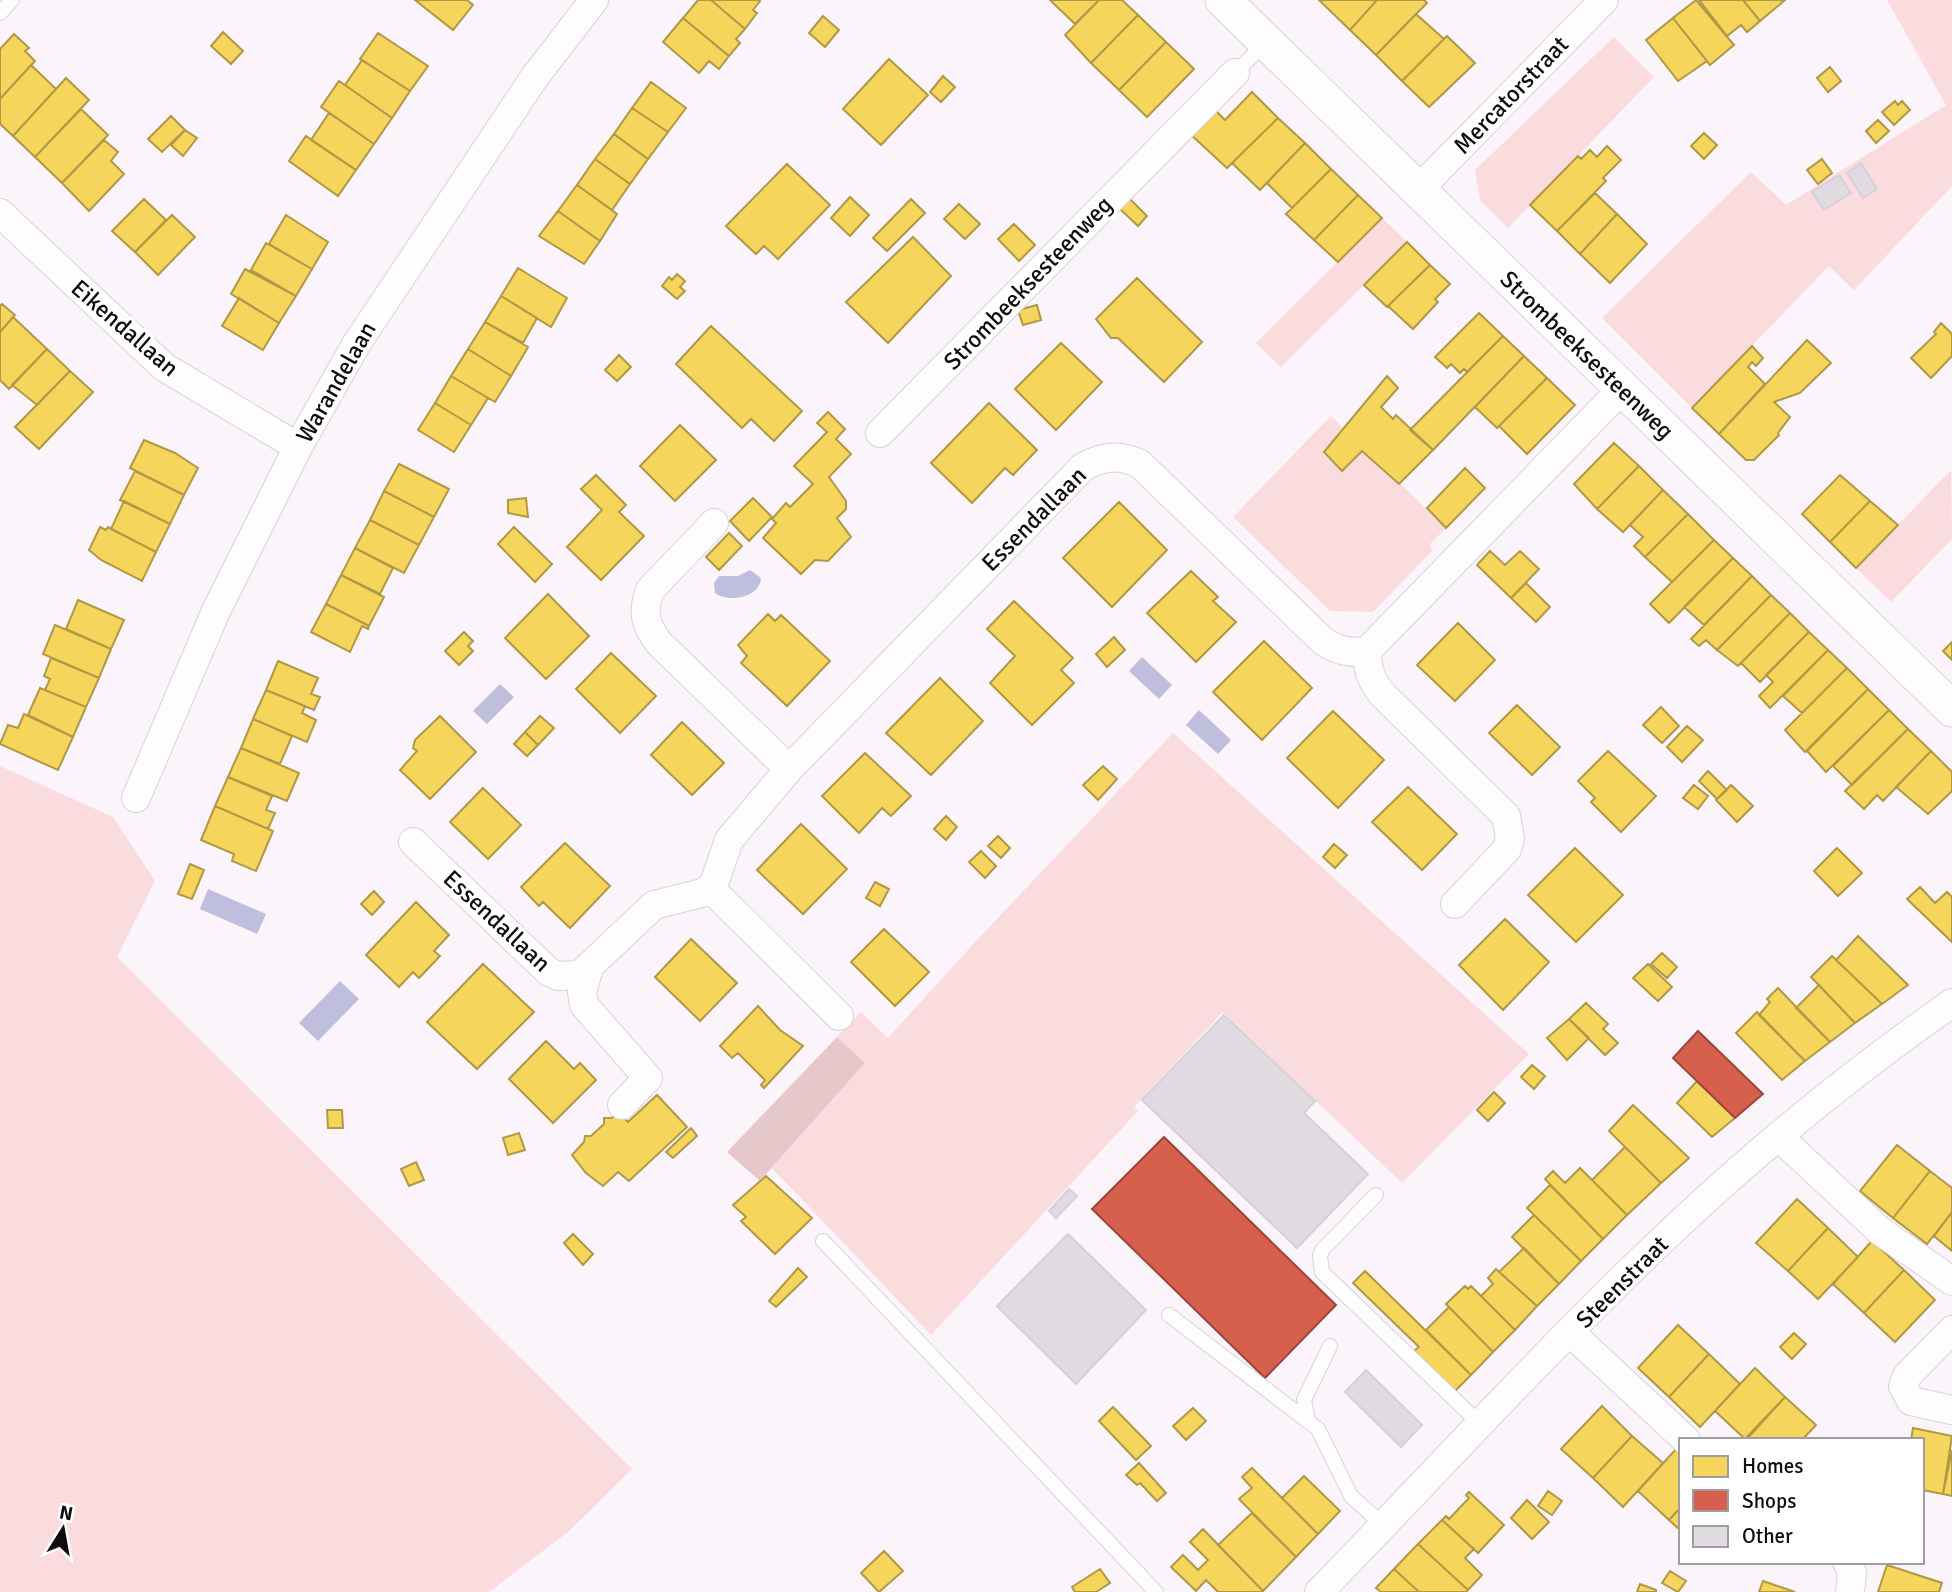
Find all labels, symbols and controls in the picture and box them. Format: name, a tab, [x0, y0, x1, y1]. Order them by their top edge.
street label: Mercatorstraat	[1447, 30, 1575, 160]
street label: Strombeeksesteenweg	[937, 190, 1119, 376]
street label: Strombeeksesteenweg	[1494, 264, 1680, 446]
street label: Eikendallaan	[65, 273, 185, 383]
street label: Warandelaan	[289, 316, 383, 448]
street label: Essendallaan	[975, 460, 1093, 578]
street label: Essendallaan	[437, 864, 557, 978]
street label: Steenstraat	[1569, 1229, 1675, 1335]
legend	[1679, 1438, 1924, 1564]
text: Homes	[1742, 1453, 1804, 1479]
text: Shops	[1742, 1488, 1796, 1514]
north arrow	[28, 1494, 98, 1564]
text: N	[57, 1500, 75, 1526]
text: Other	[1742, 1523, 1793, 1549]

